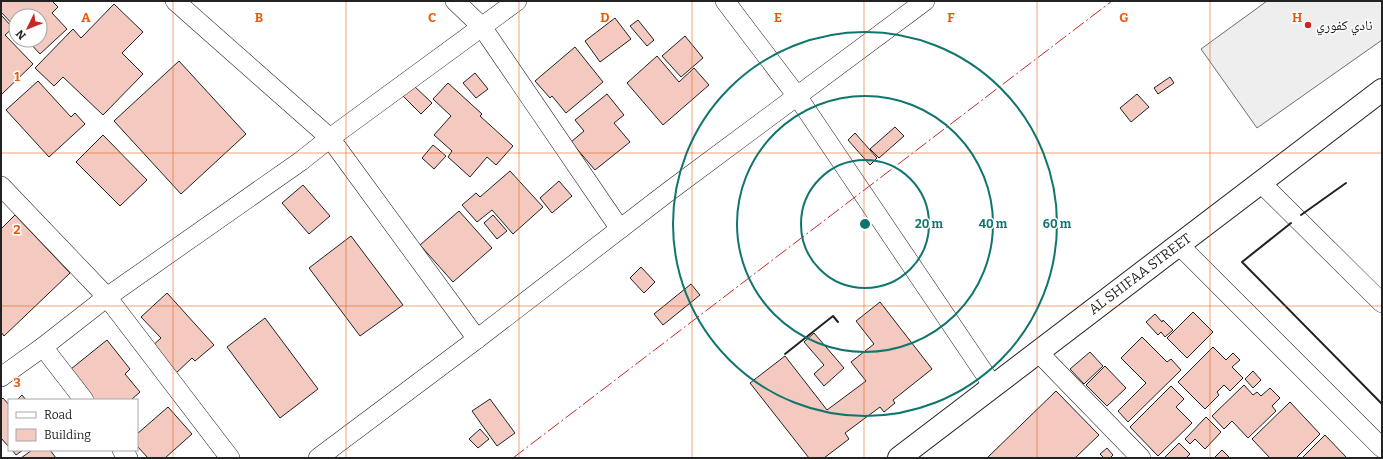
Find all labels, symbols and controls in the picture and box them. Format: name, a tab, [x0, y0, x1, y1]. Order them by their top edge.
north arrow	[8, 8, 48, 48]
text: A	[81, 10, 91, 25]
text: B	[255, 10, 263, 25]
text: C	[428, 10, 436, 25]
text: D	[600, 10, 610, 25]
text: E	[774, 10, 782, 25]
text: F	[947, 10, 955, 25]
text: G	[1119, 10, 1129, 25]
text: H	[1292, 10, 1302, 25]
place label: نادي كفوري	[1316, 17, 1373, 36]
marker: نادي كفوري	[1303, 20, 1313, 30]
text: N	[13, 27, 29, 42]
text: 1	[14, 69, 20, 84]
centre of rings	[858, 217, 872, 231]
text: 20 m	[915, 217, 944, 231]
text: 40 m	[979, 217, 1008, 231]
text: 60 m	[1043, 217, 1072, 231]
text: 2	[13, 222, 21, 237]
street label: AL SHIFAA STREET	[1085, 230, 1195, 318]
text: 3	[13, 375, 21, 390]
legend	[8, 399, 138, 451]
text: Road	[44, 408, 72, 422]
text: Building	[44, 428, 91, 442]

